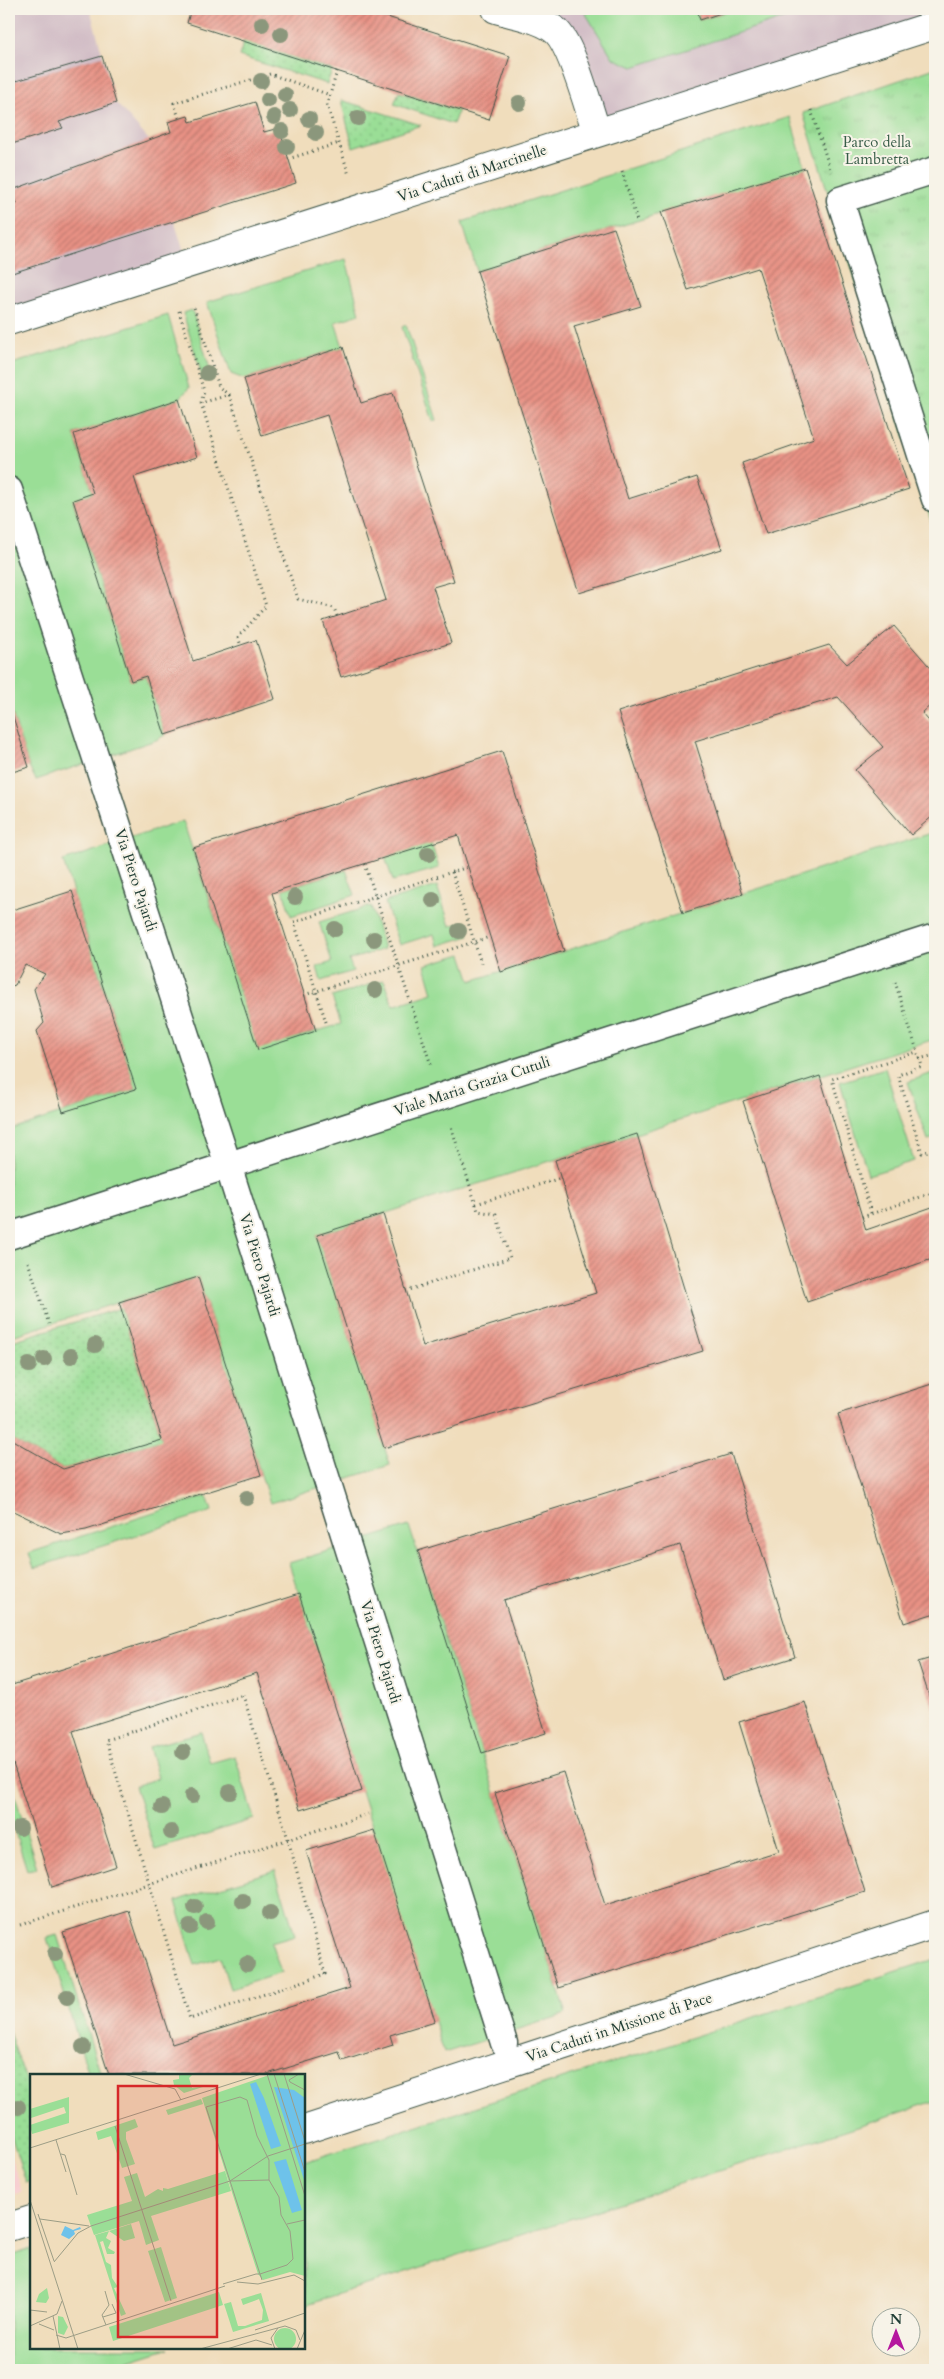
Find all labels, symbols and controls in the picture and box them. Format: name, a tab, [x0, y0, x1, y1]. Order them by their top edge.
park label: Parco della Lambretta	[843, 132, 912, 169]
street label: Via Caduti di Marcinelle	[395, 139, 549, 207]
street label: Via Piero Pajardi	[110, 826, 162, 934]
street label: Viale Maria Grazia Cutuli	[391, 1051, 553, 1121]
street label: Via Piero Pajardi	[235, 1211, 285, 1319]
street label: Via Piero Pajardi	[356, 1598, 406, 1706]
street label: Via Caduti in Missione di Pace	[523, 1987, 715, 2067]
inset map	[30, 2074, 305, 2349]
north arrow	[872, 2306, 922, 2356]
text: N	[890, 2310, 902, 2329]

